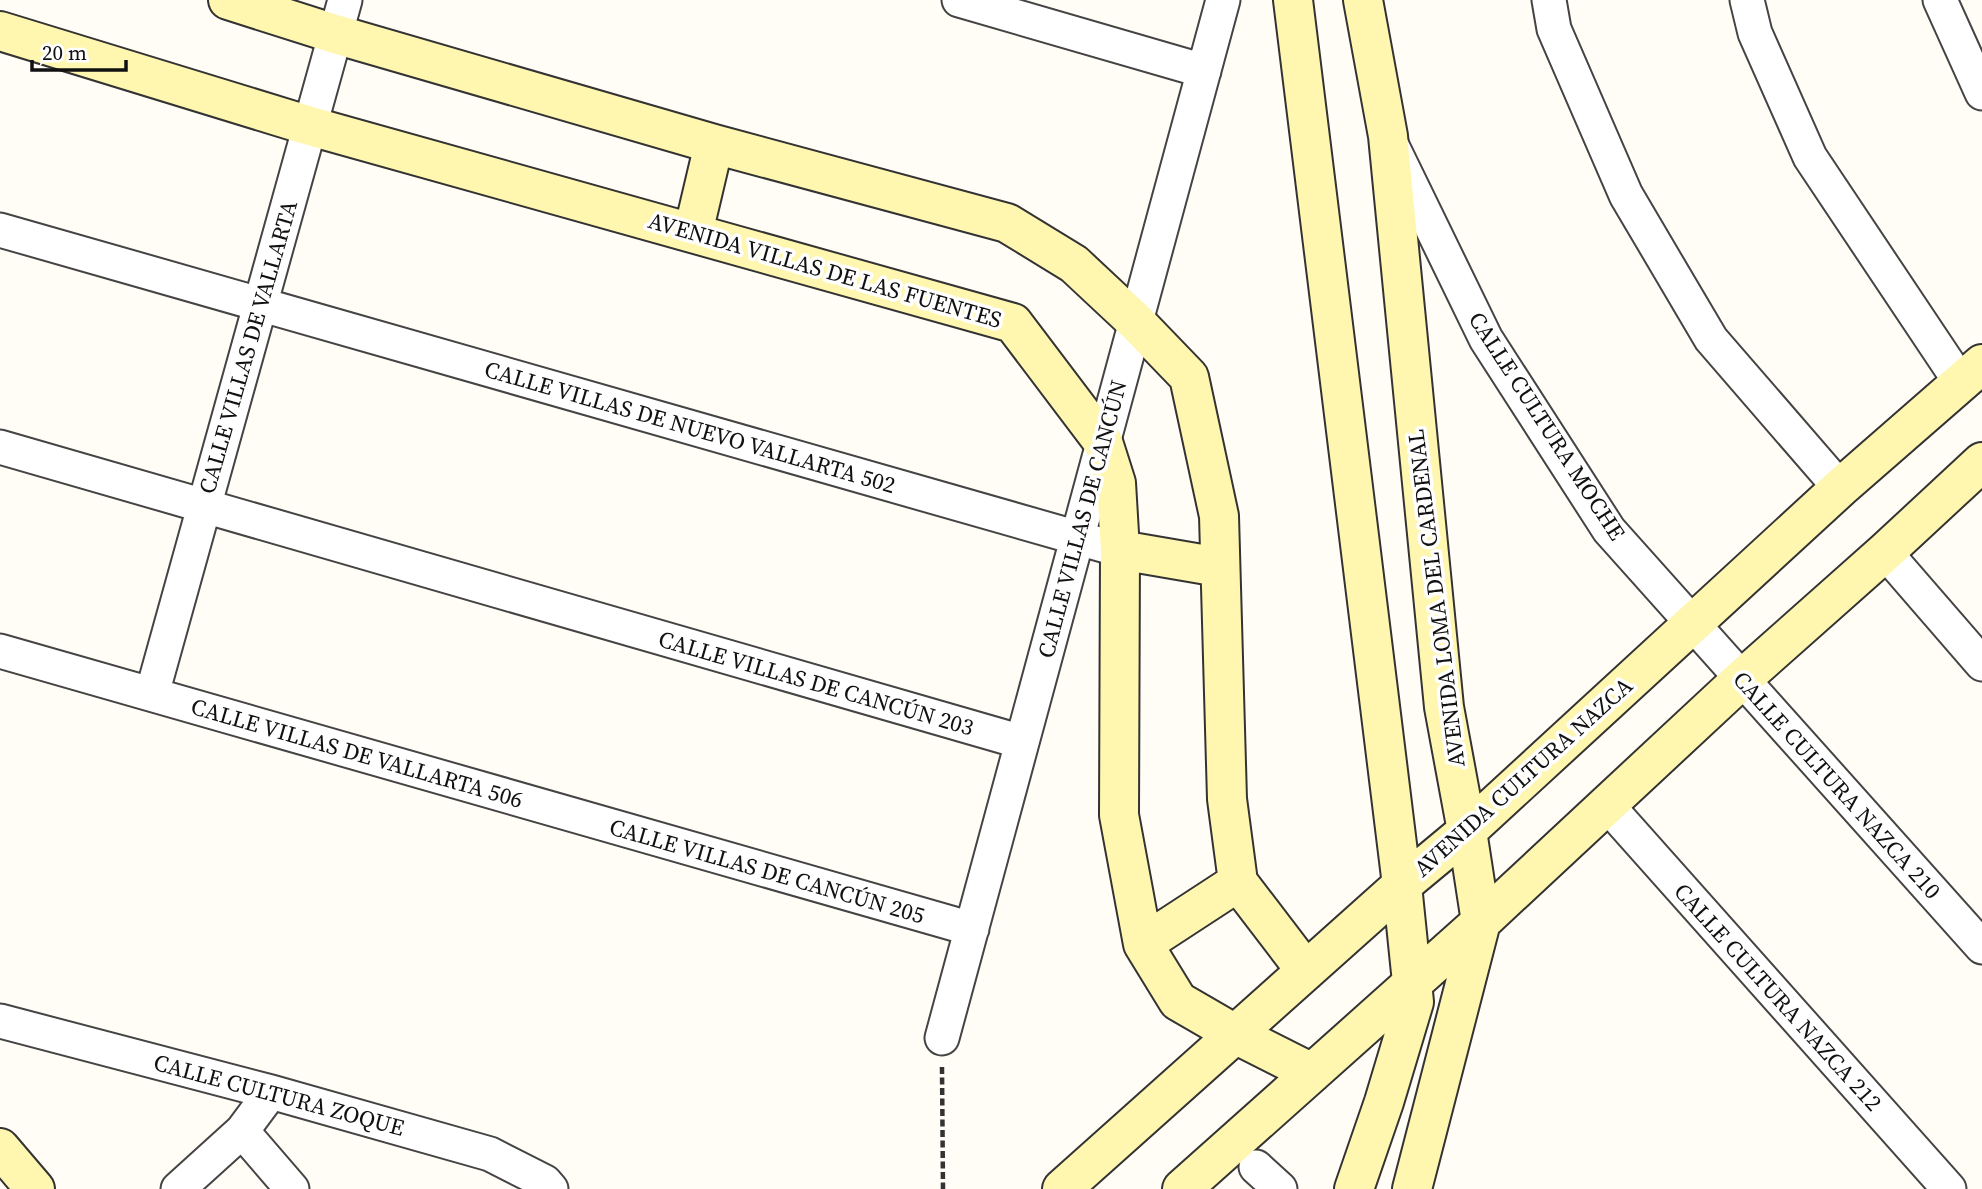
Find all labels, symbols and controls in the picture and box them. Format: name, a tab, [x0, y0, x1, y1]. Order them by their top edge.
scale bar	[32, 28, 126, 72]
text: 20 m	[42, 38, 87, 67]
street label: CALLE VILLAS DE VALLARTA	[191, 196, 305, 497]
street label: AVENIDA VILLAS DE LAS FUENTES	[645, 204, 1005, 336]
street label: CALLE CULTURA MOCHE	[1461, 305, 1633, 547]
street label: CALLE VILLAS DE NUEVO VALLARTA 502	[481, 353, 899, 501]
street label: CALLE VILLAS DE CANCÚN	[1029, 376, 1135, 662]
street label: AVENIDA LOMA DEL CARDENAL	[1399, 427, 1473, 769]
street label: CALLE VILLAS DE CANCÚN 203	[655, 623, 977, 743]
street label: CALLE CULTURA NAZCA 210	[1726, 664, 1948, 906]
street label: AVENIDA CULTURA NAZCA	[1407, 669, 1640, 884]
street label: CALLE VILLAS DE VALLARTA 506	[187, 690, 527, 816]
street label: CALLE VILLAS DE CANCÚN 205	[606, 811, 928, 931]
street label: CALLE CULTURA NAZCA 212	[1667, 876, 1889, 1118]
street label: CALLE CULTURA ZOQUE	[150, 1046, 408, 1144]

